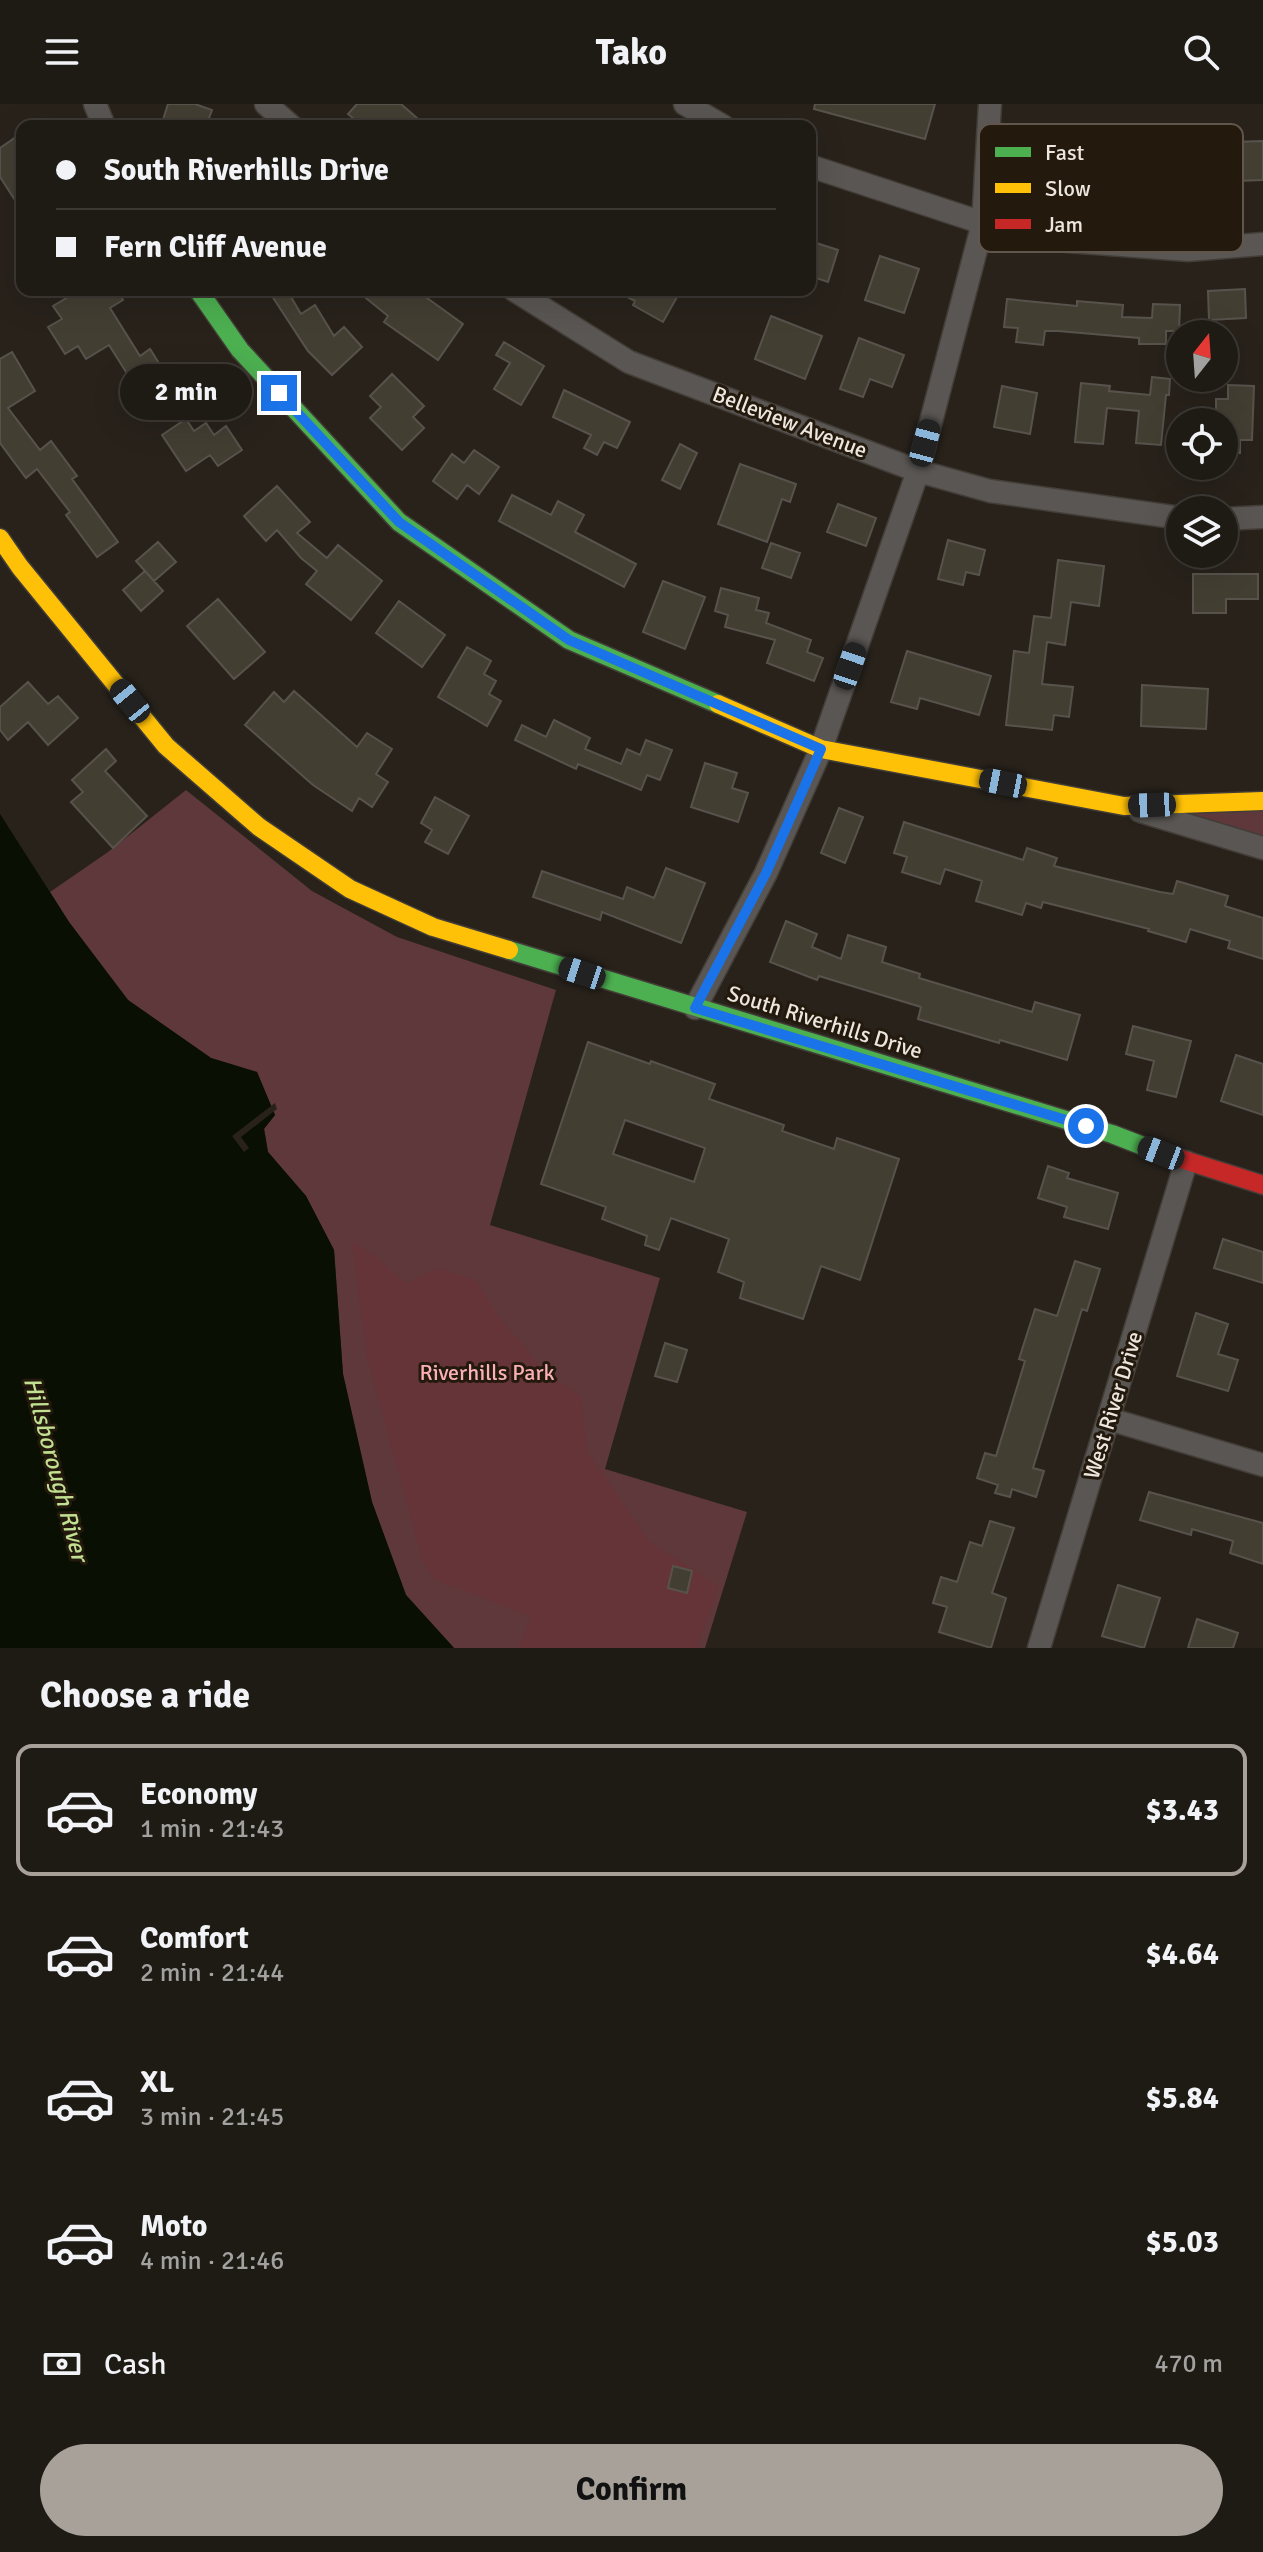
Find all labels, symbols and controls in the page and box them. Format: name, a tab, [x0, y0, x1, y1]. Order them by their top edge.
icon: menu	[40, 30, 84, 74]
text: Tako	[596, 30, 667, 75]
icon: search	[1179, 30, 1223, 74]
legend	[979, 124, 1243, 252]
text: Fast	[1045, 139, 1085, 166]
text: South Riverhills Drive	[104, 152, 389, 189]
text: Slow	[1045, 175, 1091, 202]
text: Jam	[1045, 211, 1083, 238]
text: Fern Cliff Avenue	[104, 229, 327, 266]
north arrow	[1166, 320, 1238, 392]
map controls	[1166, 320, 1238, 568]
callout: 2 min	[119, 365, 251, 421]
route end	[261, 375, 297, 411]
text: 2 min	[155, 376, 217, 408]
street label: Belleview Avenue	[709, 380, 871, 464]
button: locate	[1166, 408, 1238, 480]
car	[907, 417, 943, 469]
button: layers	[1166, 496, 1238, 568]
car	[831, 639, 869, 693]
car	[106, 675, 154, 727]
car	[977, 767, 1029, 799]
car	[1128, 792, 1176, 818]
car	[555, 954, 609, 992]
street label: South Riverhills Drive	[724, 980, 926, 1064]
route start	[1068, 1108, 1104, 1144]
car	[1134, 1133, 1188, 1173]
street label: West River Drive	[1078, 1328, 1148, 1482]
park label: Riverhills Park	[419, 1359, 555, 1386]
water label: Hillsborough River	[17, 1374, 96, 1567]
text: Choose a ride	[40, 1673, 250, 1718]
icon: car	[44, 1774, 116, 1846]
text: Economy	[140, 1776, 257, 1813]
text: $3.43	[1146, 1792, 1219, 1829]
text: 1 min · 21:43	[140, 1813, 284, 1845]
icon: car	[44, 1918, 116, 1990]
text: Comfort	[140, 1920, 249, 1957]
text: $4.64	[1146, 1936, 1219, 1973]
text: 2 min · 21:44	[140, 1957, 284, 1989]
icon: car	[44, 2062, 116, 2134]
text: XL	[140, 2064, 174, 2101]
text: $5.84	[1146, 2080, 1219, 2117]
text: 3 min · 21:45	[140, 2101, 284, 2133]
icon: car	[44, 2206, 116, 2278]
text: Moto	[140, 2208, 207, 2245]
text: $5.03	[1146, 2224, 1219, 2261]
text: 4 min · 21:46	[140, 2245, 284, 2277]
icon: cash	[40, 2342, 84, 2386]
text: Cash	[104, 2346, 167, 2383]
text: 470 m	[1154, 2348, 1223, 2380]
button: Confirm	[40, 2444, 1223, 2536]

